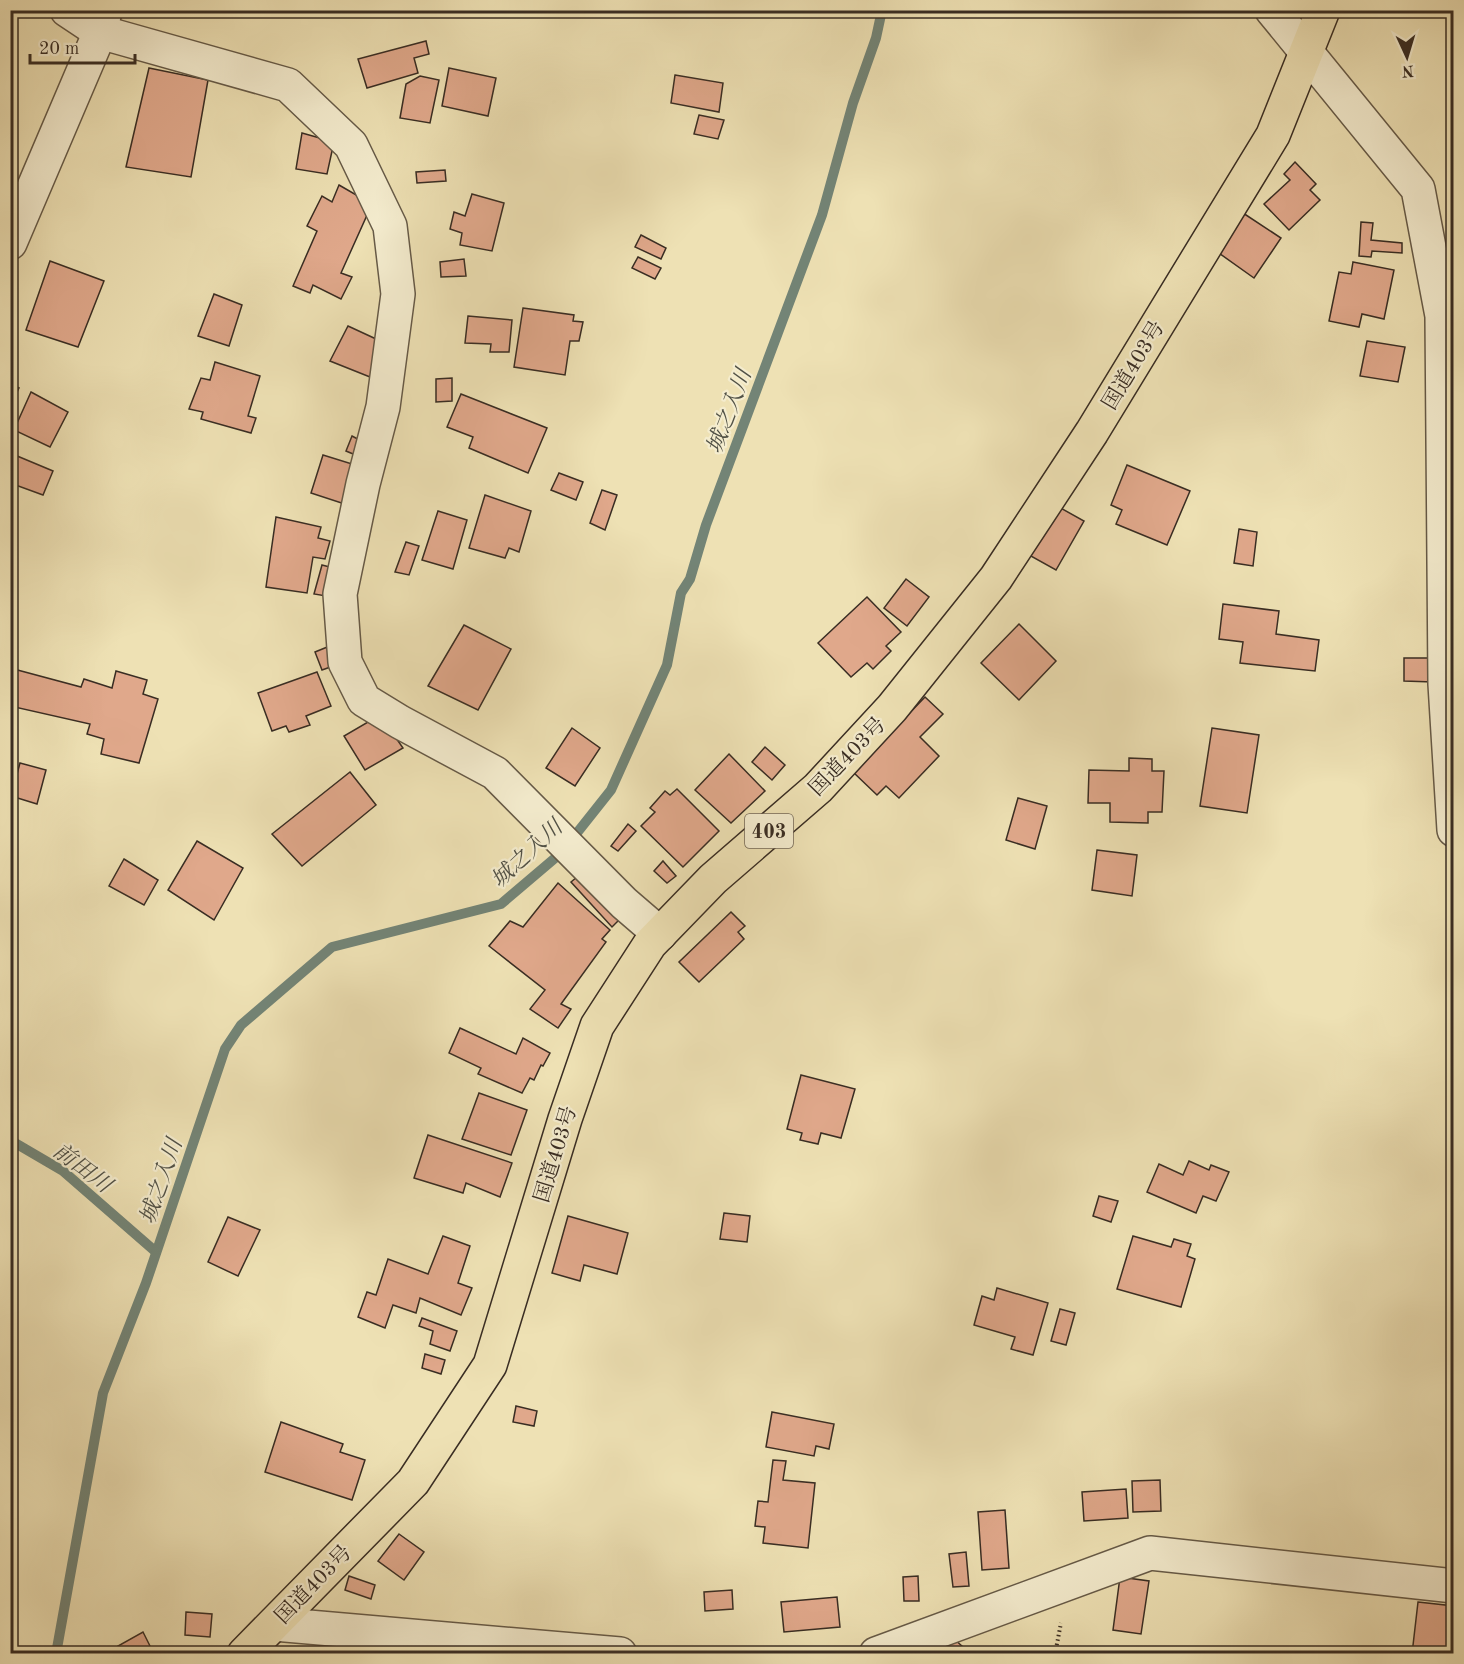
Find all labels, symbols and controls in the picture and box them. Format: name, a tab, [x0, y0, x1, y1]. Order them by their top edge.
scale bar	[30, 27, 135, 65]
north arrow	[1377, 27, 1437, 87]
text: 20 m	[39, 40, 79, 58]
text: N	[1400, 62, 1415, 78]
street label: 国道403号	[1098, 317, 1169, 414]
water label: 城之入川	[702, 364, 757, 457]
street label: 国道403号	[805, 713, 890, 800]
water label: 城之入川	[486, 814, 569, 893]
road number: 403	[745, 814, 793, 848]
street label: 国道403号	[530, 1103, 581, 1205]
water label: 城之入川	[135, 1134, 187, 1227]
water label: 前田川	[49, 1138, 118, 1198]
street label: 国道403号	[271, 1541, 356, 1628]

